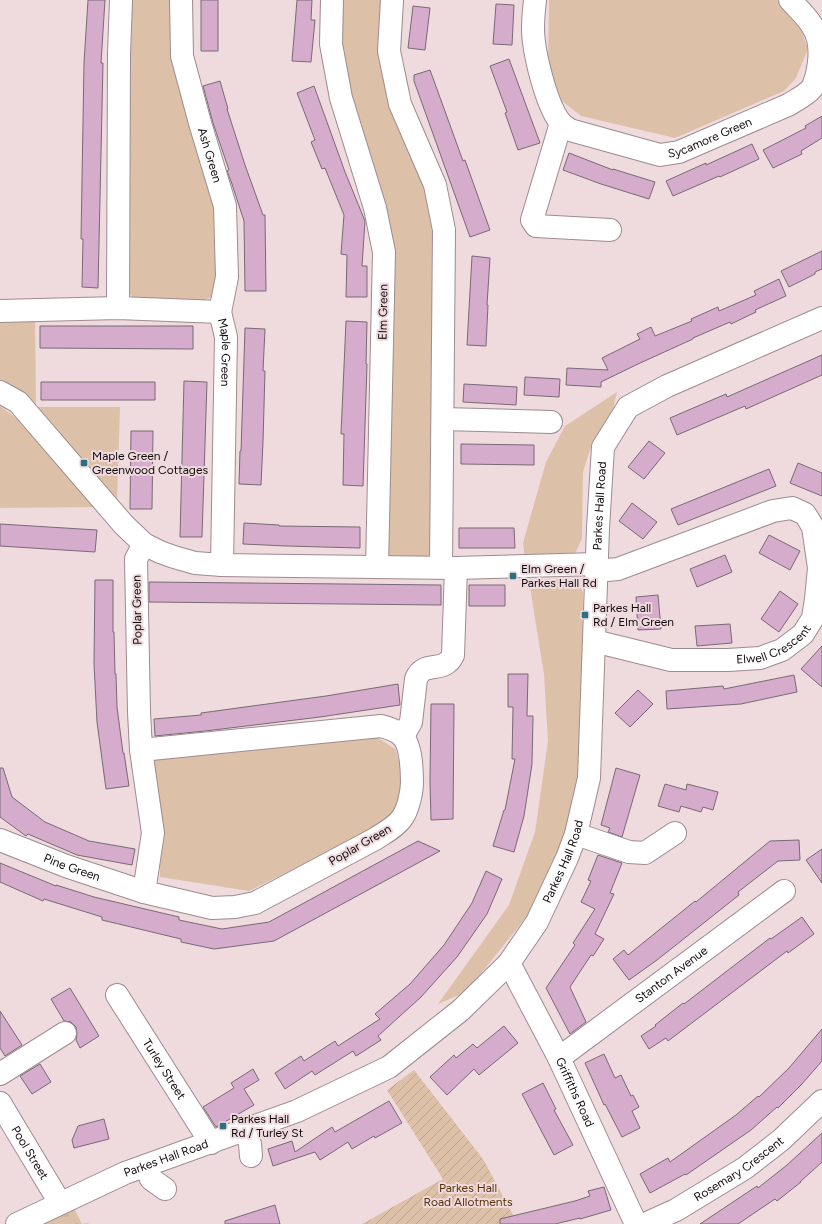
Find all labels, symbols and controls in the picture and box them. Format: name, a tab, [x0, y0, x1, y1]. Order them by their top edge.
street label: Sycamore Green	[667, 114, 754, 161]
street label: Ash Green	[195, 126, 225, 184]
street label: Elm Green	[376, 284, 390, 340]
street label: Maple Green	[215, 317, 233, 387]
place label: Maple Green / Greenwood Cottages	[92, 449, 208, 477]
marker: Maple Green / Greenwood Cottages	[79, 458, 89, 468]
street label: Parkes Hall Road	[590, 461, 609, 551]
place label: Elm Green / Parkes Hall Rd	[521, 562, 597, 590]
marker: Elm Green / Parkes Hall Rd	[508, 571, 518, 581]
street label: Poplar Green	[129, 575, 145, 645]
place label: Parkes Hall Rd / Elm Green	[593, 601, 674, 629]
marker: Parkes Hall Rd / Elm Green	[580, 610, 590, 620]
street label: Elwell Crescent	[736, 622, 814, 666]
street label: Parkes Hall Road	[540, 819, 586, 905]
street label: Poplar Green	[326, 821, 394, 868]
street label: Pine Green	[42, 851, 102, 884]
street label: Stanton Avenue	[633, 943, 711, 1006]
street label: Turley Street	[140, 1036, 189, 1102]
street label: Griffiths Road	[553, 1055, 597, 1129]
place label: Parkes Hall Rd / Turley St	[231, 1112, 304, 1140]
marker: Parkes Hall Rd / Turley St	[218, 1121, 228, 1131]
street label: Pool Street	[8, 1123, 52, 1182]
street label: Rosemary Crescent	[691, 1133, 787, 1204]
street label: Parkes Hall Road	[122, 1137, 210, 1180]
park label: Parkes Hall Road Allotments	[423, 1181, 513, 1209]

